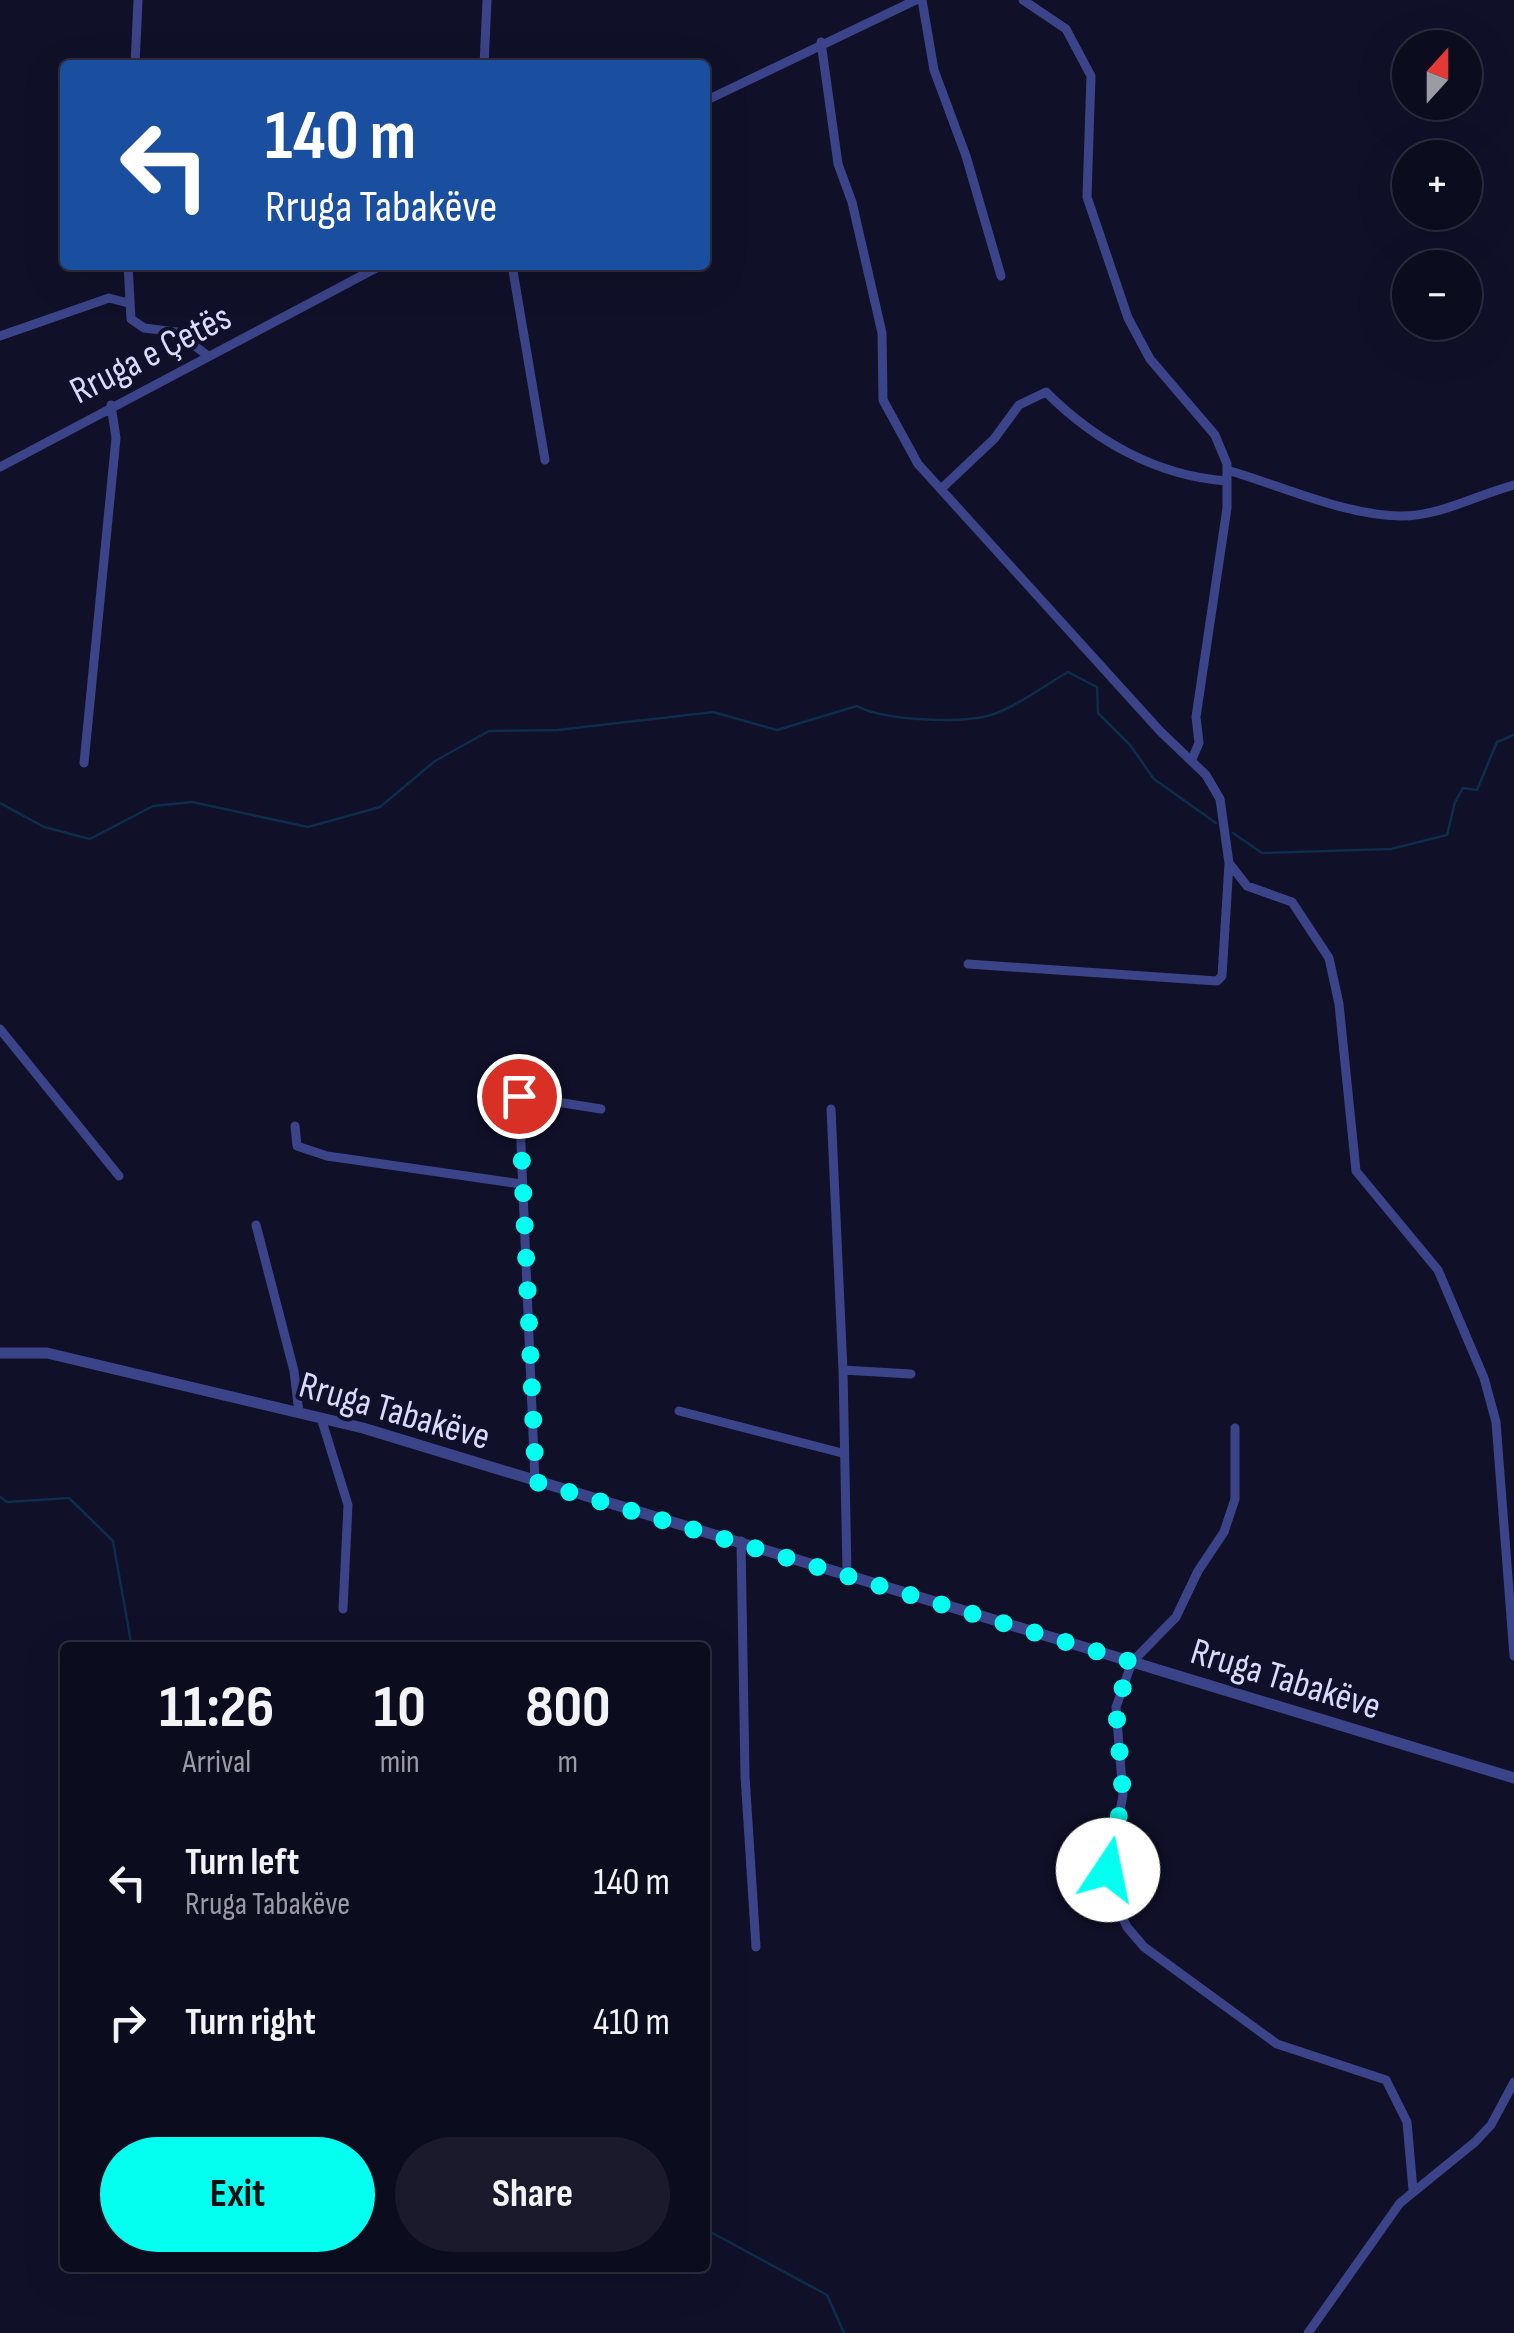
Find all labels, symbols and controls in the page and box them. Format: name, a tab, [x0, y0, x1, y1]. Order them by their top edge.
north arrow	[1392, 30, 1482, 120]
map controls	[1392, 30, 1482, 340]
text: 140 m	[265, 95, 416, 179]
icon: left	[100, 100, 230, 230]
button: +	[1392, 140, 1482, 230]
text: Rruga Tabakëve	[265, 180, 497, 235]
button: −	[1392, 250, 1482, 340]
street label: Rruga e Çetës	[63, 295, 239, 414]
pin	[477, 1054, 562, 1139]
icon: arrive	[492, 1069, 547, 1124]
street label: Rruga Tabakëve	[294, 1363, 495, 1460]
street label: Rruga Tabakëve	[1185, 1629, 1386, 1730]
text: 11:26	[159, 1672, 274, 1744]
text: 10	[374, 1672, 426, 1744]
text: 800	[525, 1672, 611, 1744]
text: Arrival	[182, 1743, 251, 1782]
text: min	[380, 1743, 420, 1782]
text: m	[558, 1743, 578, 1782]
position arrow	[1056, 1818, 1160, 1922]
text: Turn left	[185, 1840, 299, 1885]
icon: left	[100, 1855, 155, 1910]
text: 140 m	[593, 1860, 670, 1905]
text: Rruga Tabakëve	[185, 1885, 350, 1924]
icon: right	[100, 1995, 155, 2050]
text: Turn right	[185, 2000, 316, 2045]
text: 410 m	[593, 2000, 670, 2045]
button: Exit	[100, 2137, 375, 2252]
button: Share	[395, 2137, 670, 2252]

